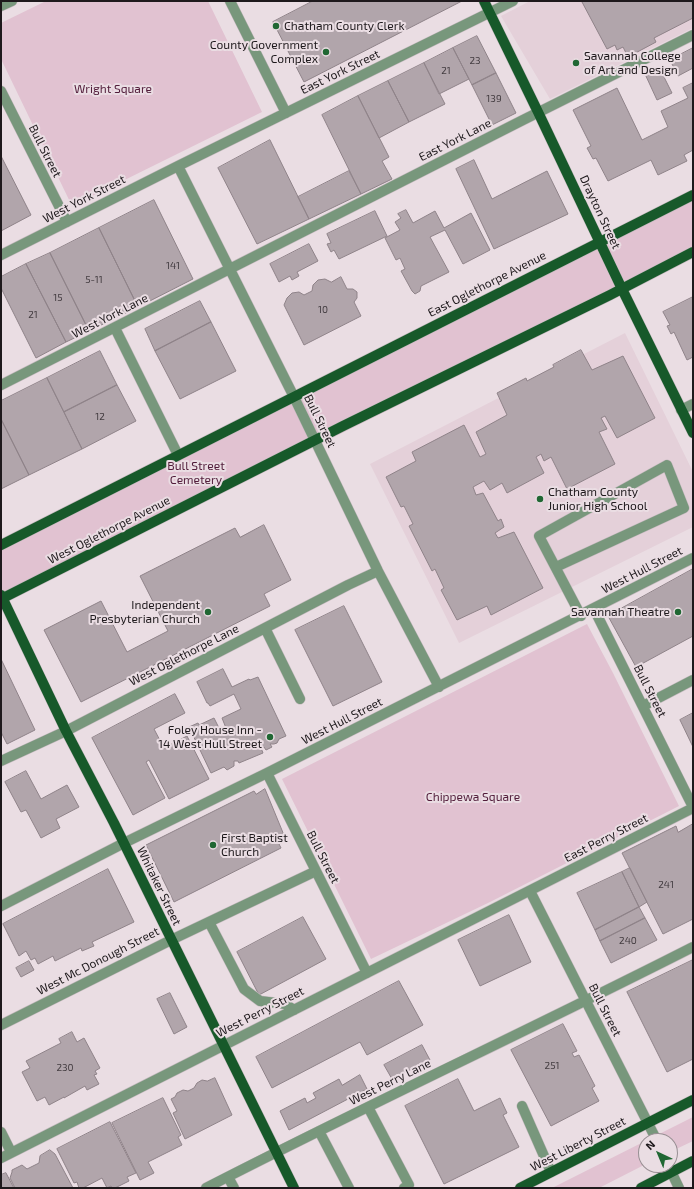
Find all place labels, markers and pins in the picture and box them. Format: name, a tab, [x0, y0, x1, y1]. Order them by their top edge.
place label: Chatham County Clerk	[284, 19, 405, 33]
marker: Chatham County Clerk	[271, 21, 281, 31]
place label: County Government Complex	[210, 38, 318, 66]
marker: County Government Complex	[321, 47, 331, 57]
place label: Savannah College of Art and Design	[584, 49, 681, 77]
marker: Savannah College of Art and Design	[571, 58, 581, 68]
place label: Chatham County Junior High School	[548, 485, 647, 513]
marker: Chatham County Junior High School	[535, 494, 545, 504]
place label: Independent Presbyterian Church	[89, 598, 200, 626]
place label: Savannah Theatre	[571, 605, 670, 619]
marker: Independent Presbyterian Church	[203, 607, 213, 617]
marker: Savannah Theatre	[673, 607, 683, 617]
place label: Foley House Inn - 14 West Hull Street	[158, 723, 262, 751]
marker: Foley House Inn - 14 West Hull Street	[265, 732, 275, 742]
place label: First Baptist Church	[221, 831, 288, 859]
marker: First Baptist Church	[208, 840, 218, 850]

